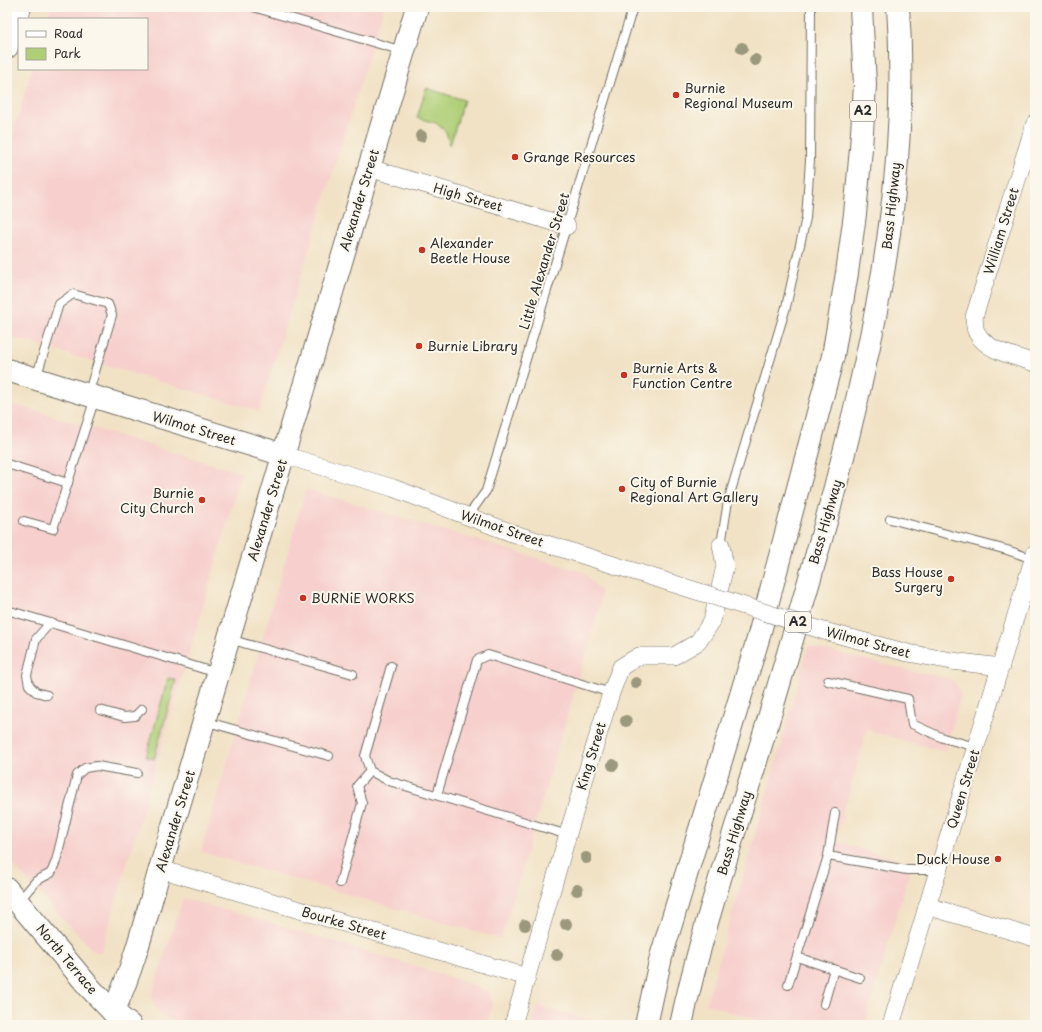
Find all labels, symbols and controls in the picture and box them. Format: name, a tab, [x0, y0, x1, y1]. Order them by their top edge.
legend	[18, 18, 148, 70]
text: Road	[54, 24, 83, 42]
text: Park	[54, 44, 81, 62]
place label: Burnie Regional Museum	[684, 78, 793, 112]
marker: Burnie Regional Museum	[671, 90, 681, 100]
road number: A2	[850, 101, 876, 121]
street label: Alexander Street	[334, 147, 383, 253]
place label: Grange Resources	[523, 147, 635, 166]
marker: Grange Resources	[510, 152, 520, 162]
street label: Bass Highway	[876, 161, 905, 251]
street label: High Street	[431, 178, 505, 215]
street label: William Street	[978, 185, 1023, 277]
street label: Little Alexander Street	[514, 190, 573, 332]
place label: Alexander Beetle House	[430, 233, 510, 267]
marker: Alexander Beetle House	[417, 245, 427, 255]
place label: Burnie Library	[427, 336, 518, 355]
marker: Burnie Library	[414, 341, 424, 351]
place label: Burnie Arts & Function Centre	[632, 358, 732, 392]
marker: Burnie Arts & Function Centre	[619, 370, 629, 380]
street label: Wilmot Street	[150, 406, 238, 449]
street label: Alexander Street	[242, 457, 291, 563]
place label: City of Burnie Regional Art Gallery	[630, 472, 758, 506]
street label: Bass Highway	[803, 477, 846, 567]
place label: Burnie City Church	[120, 483, 194, 517]
marker: City of Burnie Regional Art Gallery	[617, 484, 627, 494]
marker: Burnie City Church	[197, 495, 207, 505]
street label: Wilmot Street	[458, 504, 546, 551]
place label: Bass House Surgery	[871, 562, 943, 596]
marker: Bass House Surgery	[946, 574, 956, 584]
place label: BURNiE WORKS	[311, 588, 415, 607]
marker: BURNiE WORKS	[298, 593, 308, 603]
road number: A2	[785, 612, 811, 632]
street label: Wilmot Street	[824, 621, 912, 662]
street label: King Street	[571, 719, 610, 792]
street label: Queen Street	[941, 747, 984, 831]
street label: Alexander Street	[150, 768, 199, 874]
street label: Bass Highway	[712, 788, 755, 878]
place label: Duck House	[916, 849, 990, 868]
marker: Duck House	[993, 854, 1003, 864]
street label: Bourke Street	[300, 901, 389, 944]
street label: North Terrace	[32, 919, 103, 998]

